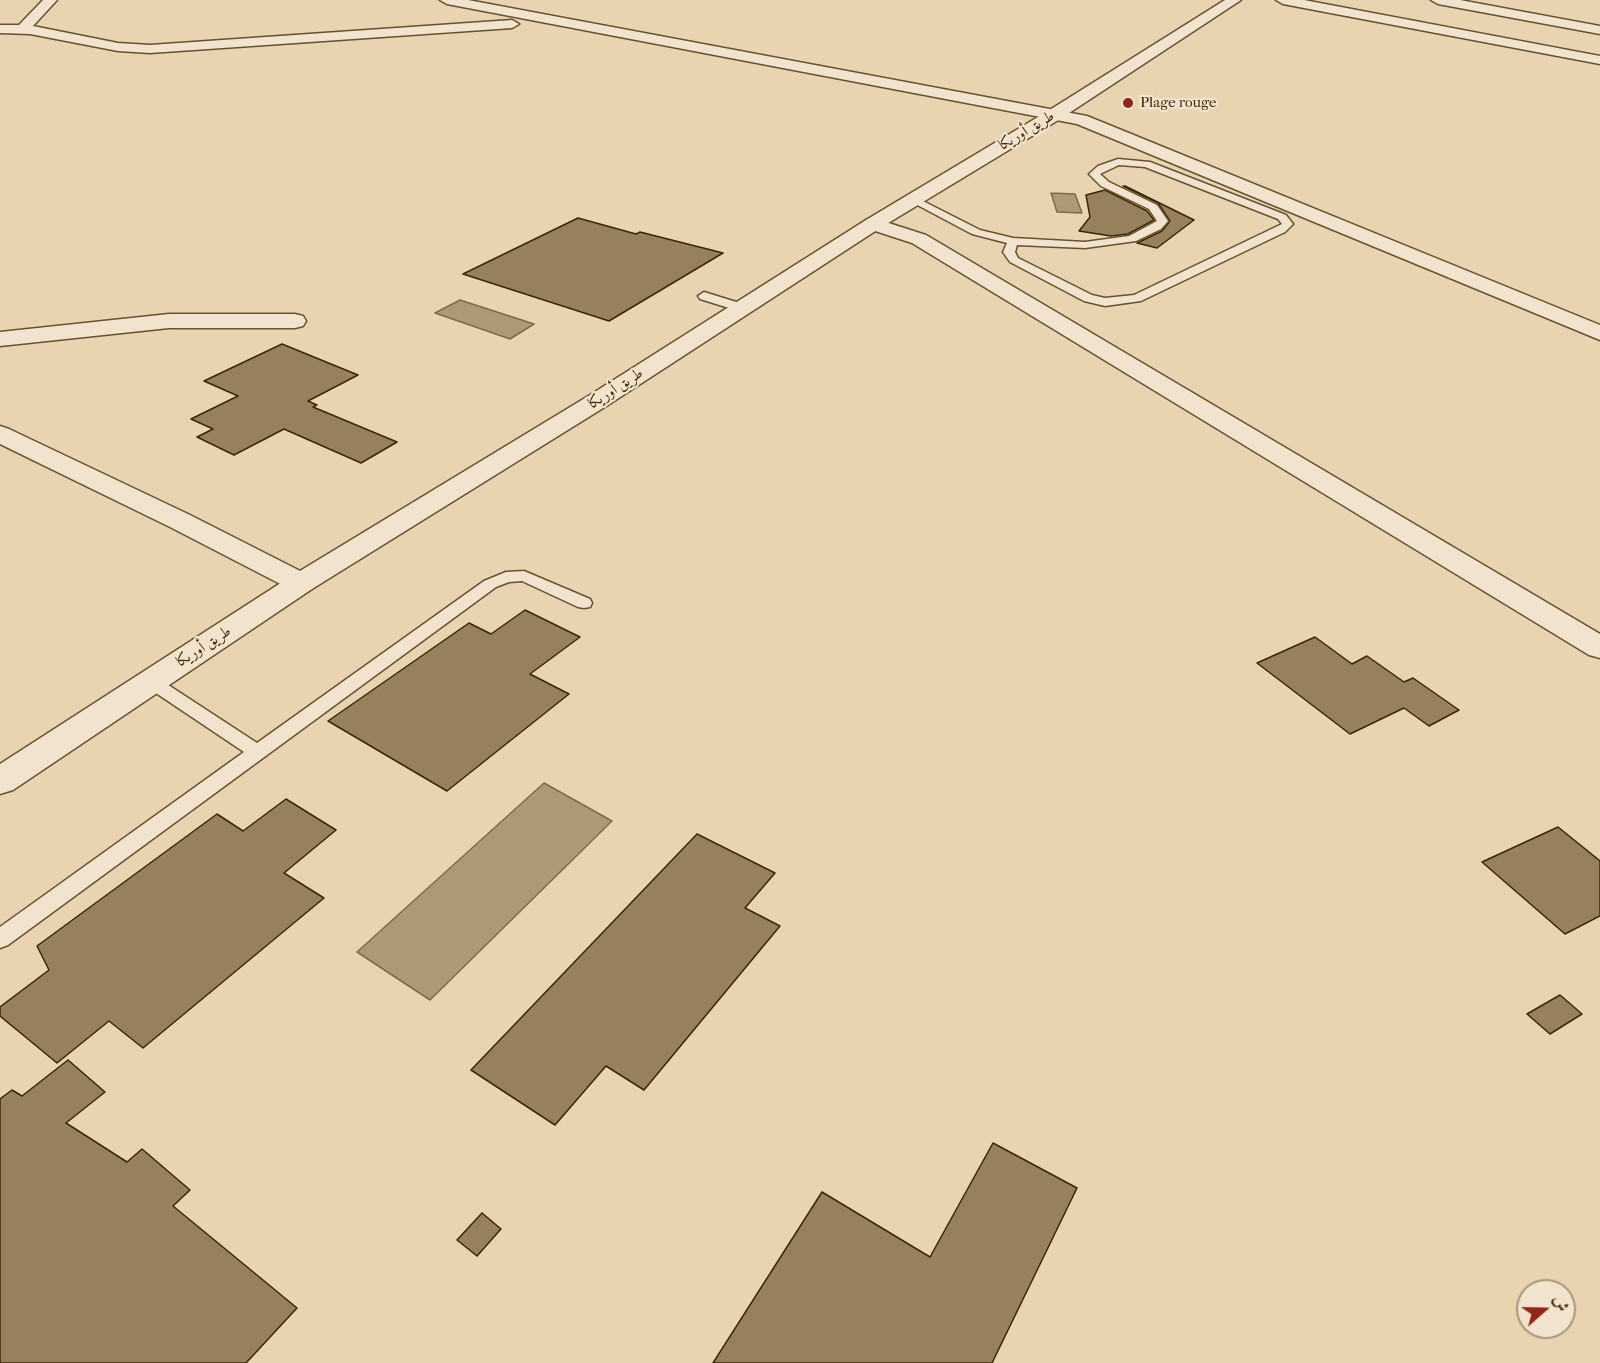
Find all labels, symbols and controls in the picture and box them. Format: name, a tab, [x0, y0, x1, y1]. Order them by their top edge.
place label: Plage rouge	[1140, 94, 1216, 112]
marker: Plage rouge	[1121, 96, 1135, 110]
street label: طريق أوريكا	[996, 107, 1058, 155]
street label: طريق أوريكا	[585, 365, 647, 413]
street label: طريق أوريكا	[173, 623, 235, 671]
north arrow	[1516, 1279, 1576, 1339]
text: ش	[1550, 1293, 1573, 1314]

